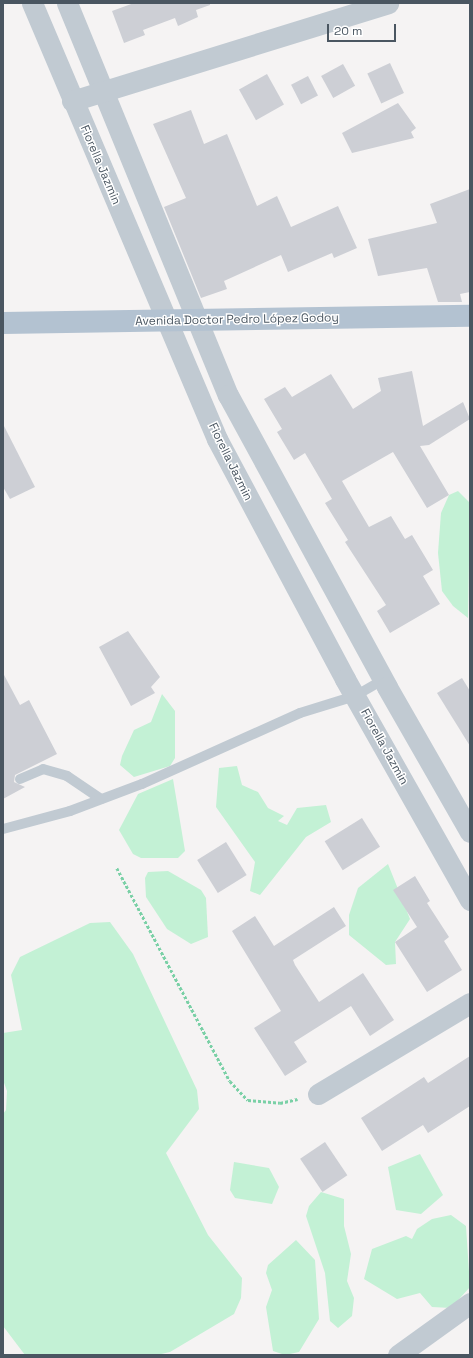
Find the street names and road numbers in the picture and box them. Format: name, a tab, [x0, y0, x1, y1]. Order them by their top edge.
street label: Fiorella Jazmin	[77, 123, 123, 207]
street label: Avenida Doctor Pedro López Godoy	[135, 311, 339, 329]
street label: Fiorella Jazmin	[205, 421, 255, 503]
street label: Fiorella Jazmin	[357, 706, 411, 788]

